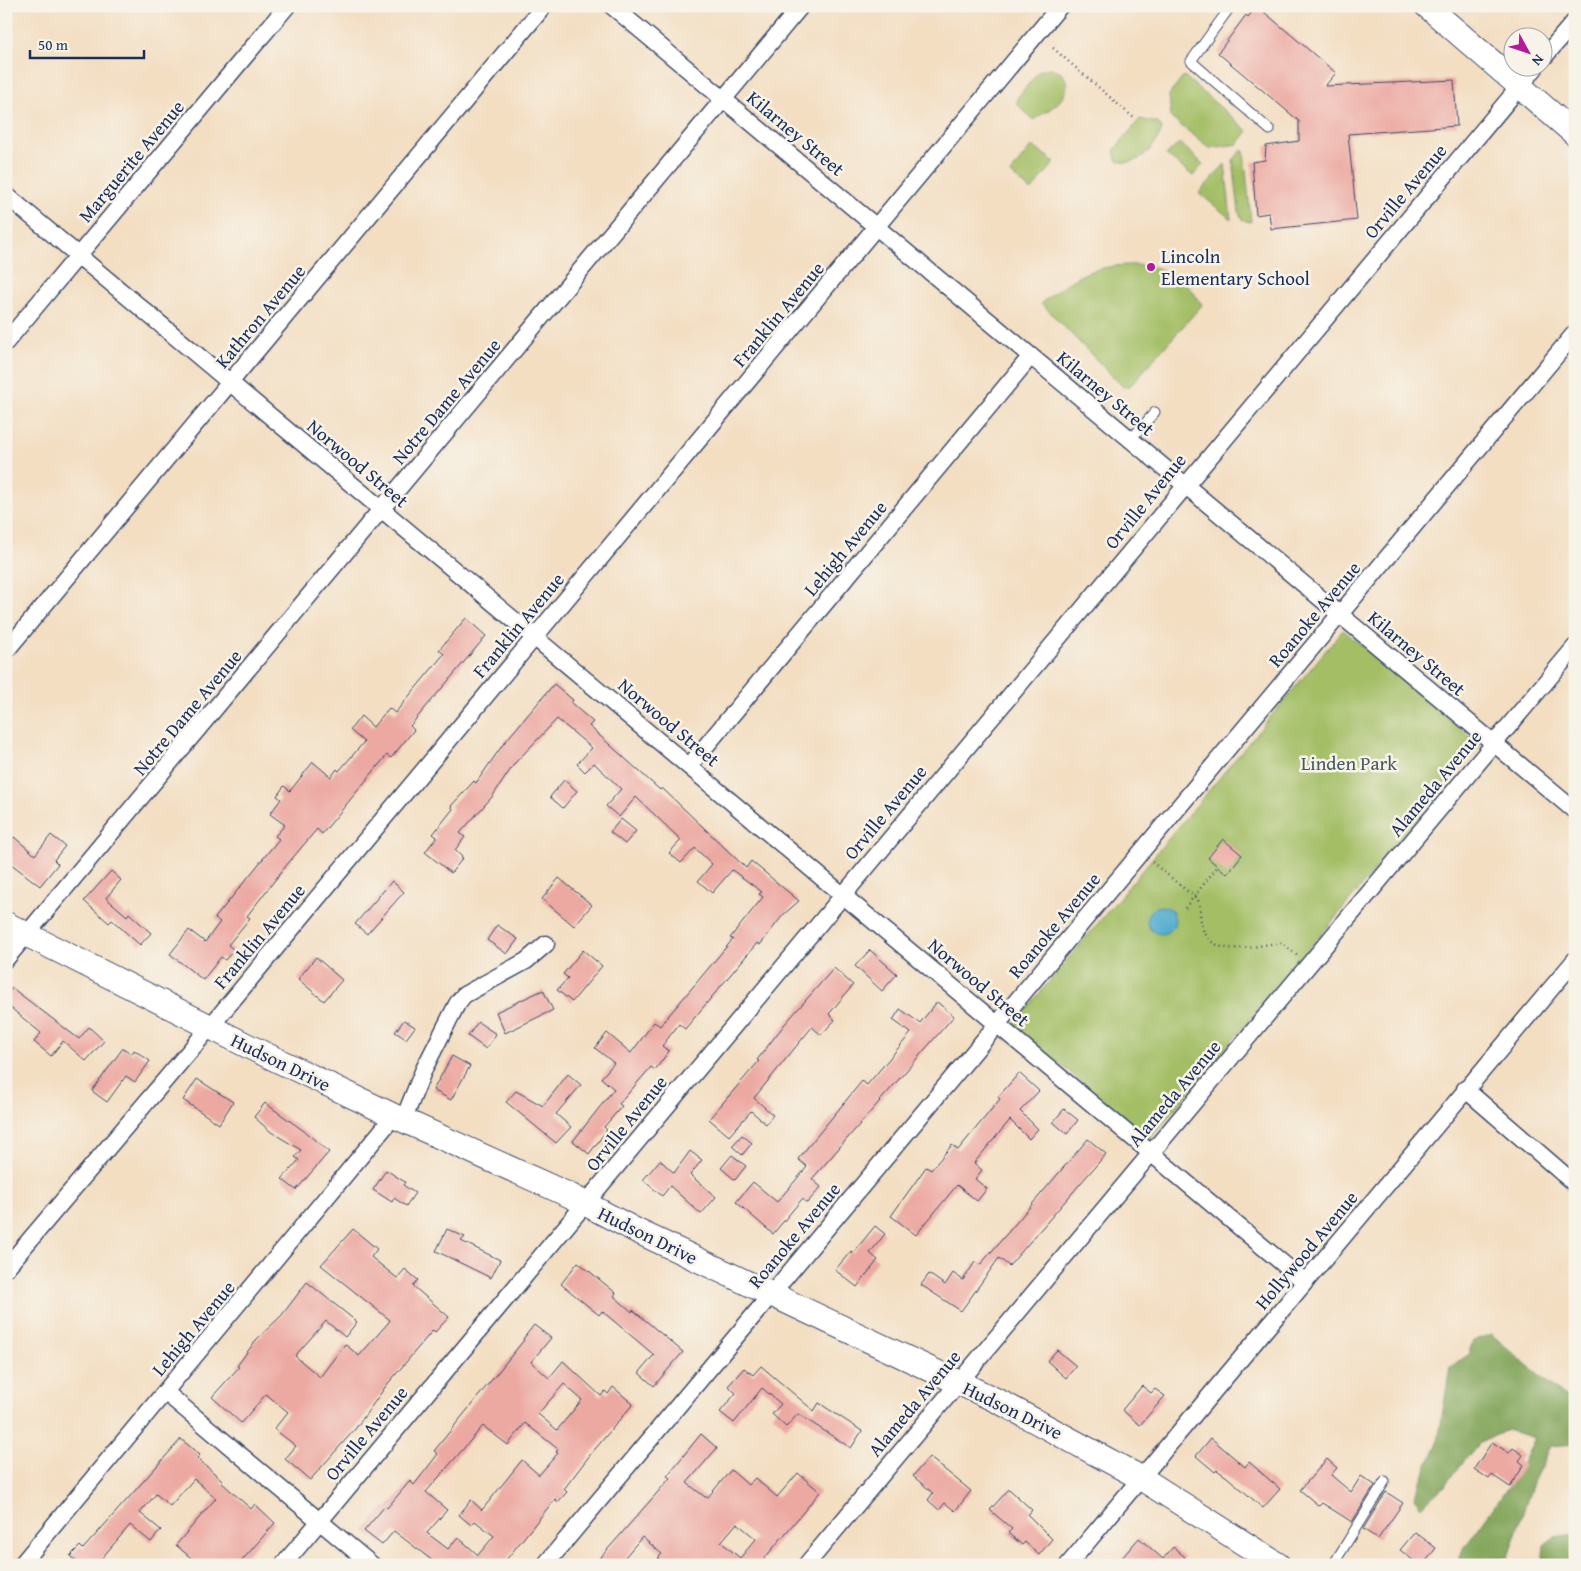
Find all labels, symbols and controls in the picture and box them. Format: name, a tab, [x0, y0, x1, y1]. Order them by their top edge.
scale bar	[30, 28, 144, 60]
north arrow	[1504, 28, 1554, 78]
text: 50 m	[38, 34, 69, 55]
text: N	[1527, 50, 1549, 71]
street label: Kilarney Street	[741, 84, 851, 182]
street label: Marguerite Avenue	[71, 94, 191, 228]
street label: Orville Avenue	[1357, 137, 1453, 245]
place label: Lincoln Elementary School	[1161, 242, 1310, 292]
street label: Franklin Avenue	[725, 255, 831, 373]
street label: Kathron Avenue	[208, 258, 312, 374]
marker: Lincoln Elementary School	[1145, 261, 1157, 273]
street label: Notre Dame Avenue	[385, 332, 507, 470]
street label: Kilarney Street	[1051, 344, 1161, 442]
street label: Norwood Street	[301, 412, 415, 514]
street label: Orville Avenue	[1098, 447, 1193, 555]
street label: Lehigh Avenue	[797, 494, 893, 602]
street label: Roanoke Avenue	[1261, 555, 1367, 673]
street label: Franklin Avenue	[465, 566, 571, 684]
street label: Kilarney Street	[1362, 604, 1472, 702]
street label: Notre Dame Avenue	[126, 643, 248, 781]
street label: Norwood Street	[612, 671, 726, 773]
street label: Alameda Avenue	[1382, 723, 1488, 843]
park label: Linden Park	[1301, 749, 1397, 777]
street label: Orville Avenue	[837, 758, 933, 866]
street label: Roanoke Avenue	[1001, 866, 1107, 984]
street label: Franklin Avenue	[206, 877, 312, 995]
street label: Norwood Street	[922, 931, 1036, 1033]
street label: Hudson Drive	[226, 1026, 336, 1098]
street label: Alameda Avenue	[1121, 1033, 1227, 1153]
street label: Orville Avenue	[579, 1069, 674, 1177]
street label: Roanoke Avenue	[741, 1176, 847, 1294]
street label: Hollywood Avenue	[1248, 1184, 1364, 1316]
street label: Hudson Drive	[593, 1199, 703, 1271]
street label: Lehigh Avenue	[145, 1274, 241, 1382]
street label: Alameda Avenue	[861, 1343, 967, 1463]
street label: Hudson Drive	[958, 1374, 1068, 1446]
street label: Orville Avenue	[318, 1379, 414, 1487]

